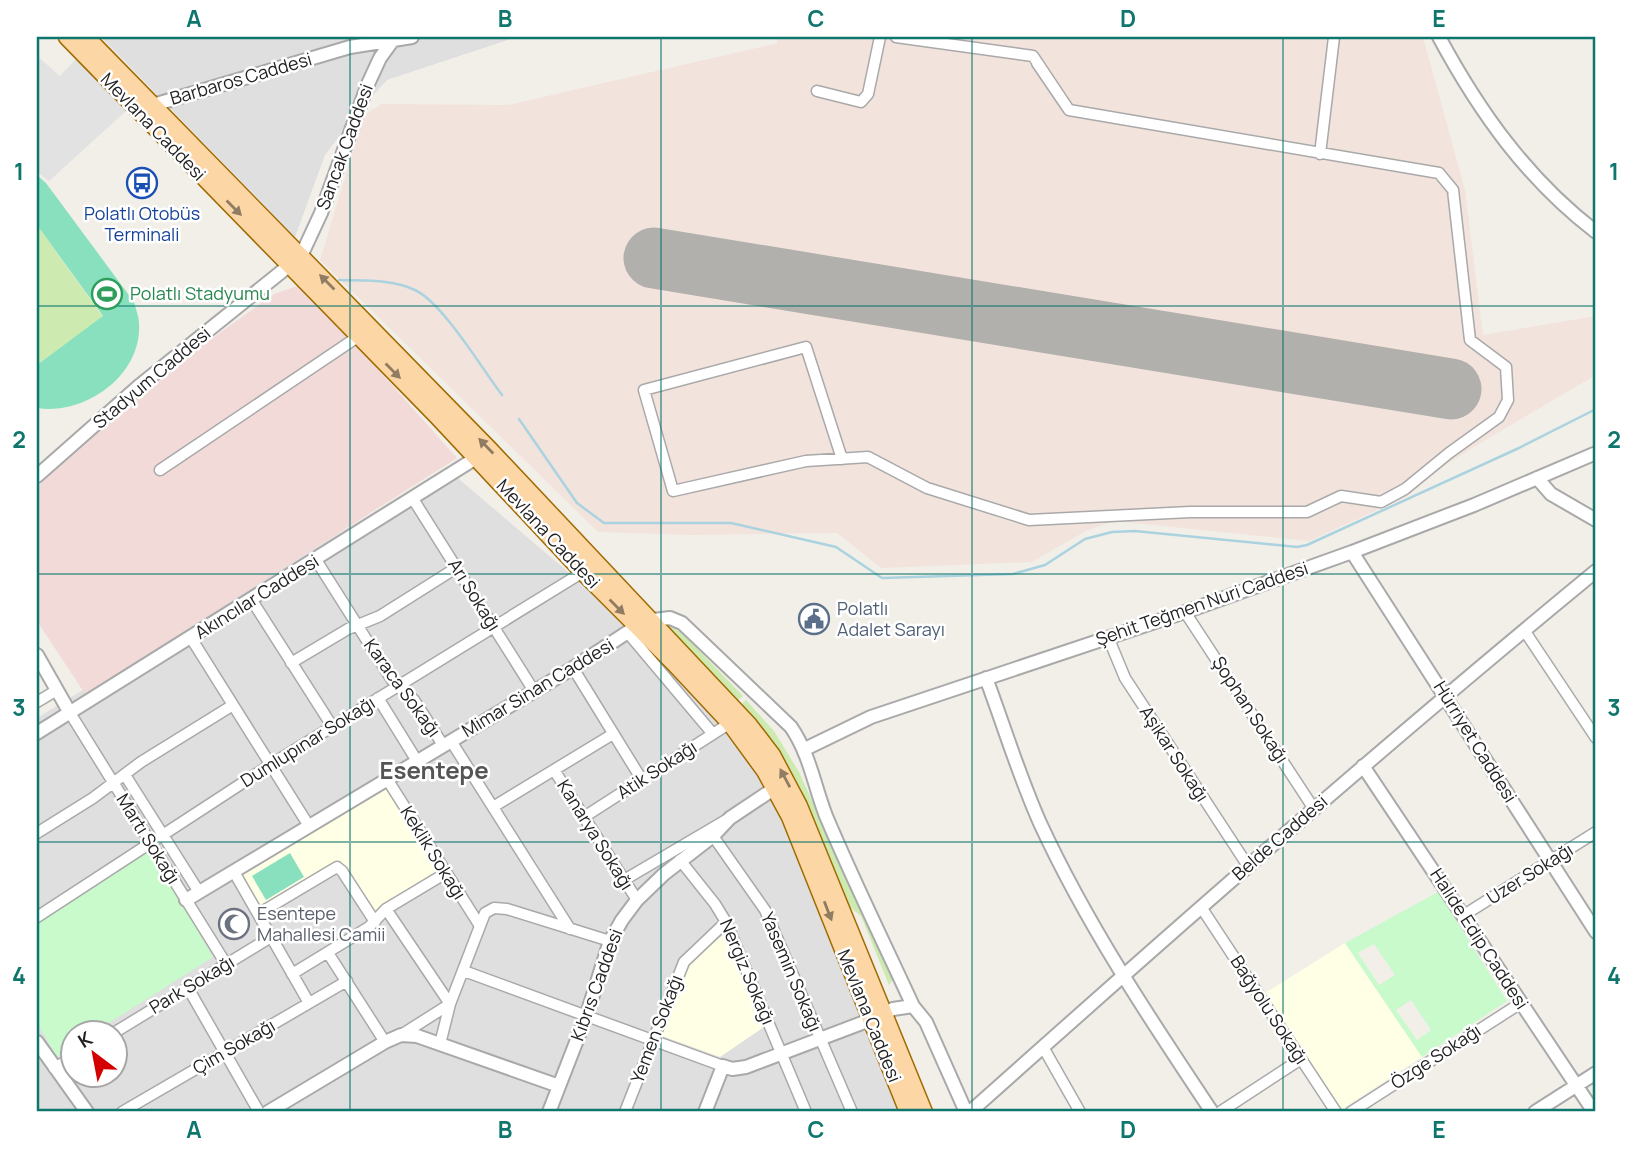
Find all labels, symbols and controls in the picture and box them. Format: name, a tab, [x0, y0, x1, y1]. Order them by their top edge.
text: A	[186, 2, 202, 34]
text: B	[498, 2, 512, 34]
text: C	[808, 2, 825, 34]
text: D	[1120, 2, 1136, 34]
text: E	[1432, 2, 1446, 34]
street label: Barbaros Caddesi	[167, 46, 314, 110]
street label: Mevlana Caddesi	[96, 67, 211, 185]
street label: Sancak Caddesi	[310, 80, 378, 213]
text: 1	[14, 155, 24, 187]
text: 1	[1609, 155, 1619, 187]
bus stop icon: Polatlı Otobüs Terminali	[125, 166, 159, 200]
one-way arrow	[225, 200, 242, 216]
place label: Polatlı Otobüs Terminali	[84, 201, 200, 246]
one-way arrow	[319, 274, 336, 291]
sports icon: Polatlı Stadyumu	[90, 277, 124, 311]
place label: Polatlı Stadyumu	[130, 281, 270, 305]
street label: Stadyum Caddesi	[88, 321, 215, 433]
one-way arrow	[385, 363, 401, 379]
text: 2	[12, 423, 26, 455]
text: 2	[1607, 423, 1621, 455]
one-way arrow	[477, 437, 494, 454]
street label: Mevlana Caddesi	[492, 473, 606, 593]
street label: Akıncılar Caddesi	[190, 548, 323, 644]
street label: Arı Sokağı	[443, 554, 507, 635]
street label: Şehit Teğmen Nuri Caddesi	[1092, 555, 1311, 651]
place label: Polatlı Adalet Sarayı	[837, 596, 945, 641]
one-way arrow	[609, 598, 626, 615]
public building icon: Polatlı Adalet Sarayı	[797, 602, 831, 636]
street label: Mimar Sinan Caddesi	[457, 632, 618, 742]
street label: Karaca Sokağı	[359, 633, 447, 741]
street label: Şophan Sokağı	[1207, 651, 1294, 768]
street label: Hürriyet Caddesi	[1429, 676, 1523, 807]
street label: Dumlupınar Sokağı	[236, 690, 379, 792]
text: 3	[12, 691, 26, 723]
text: 3	[1607, 691, 1621, 723]
street label: Aşikar Sokağı	[1135, 701, 1215, 806]
street label: Atik Sokağı	[612, 734, 701, 804]
district label: Esentepe	[379, 753, 489, 786]
one-way arrow	[779, 768, 791, 787]
street label: Kanarya Sokağı	[552, 775, 639, 894]
street label: Martı Sokağı	[112, 789, 186, 888]
street label: Belde Caddesi	[1227, 789, 1332, 885]
street label: Keklik Sokağı	[396, 801, 472, 904]
street label: Uzer Sokağı	[1482, 837, 1577, 909]
street label: Halide Edip Caddesi	[1425, 863, 1534, 1013]
one-way arrow	[822, 900, 833, 921]
place label: Esentepe Mahallesi Camii	[257, 901, 386, 946]
mosque icon: Esentepe Mahallesi Camii	[217, 907, 251, 941]
street label: Yasemin Sokağı	[756, 908, 828, 1035]
street label: Nergiz Sokağı	[715, 915, 781, 1028]
street label: Kıbrıs Caddesi	[565, 925, 627, 1044]
street label: Mevlana Caddesi	[832, 946, 908, 1086]
street label: Park Sokağı	[145, 949, 238, 1019]
street label: Bağyolu Sokağı	[1226, 950, 1314, 1069]
text: 4	[12, 959, 26, 991]
text: 4	[1607, 959, 1621, 991]
street label: Yemen Sokağı	[624, 971, 688, 1086]
street label: Çim Sokağı	[188, 1013, 279, 1079]
street label: Özge Sokağı	[1386, 1018, 1485, 1094]
north arrow	[60, 1020, 130, 1090]
text: K	[73, 1025, 98, 1054]
text: A	[186, 1113, 202, 1145]
text: B	[498, 1113, 512, 1145]
text: C	[808, 1113, 825, 1145]
text: D	[1120, 1113, 1136, 1145]
text: E	[1432, 1113, 1446, 1145]

